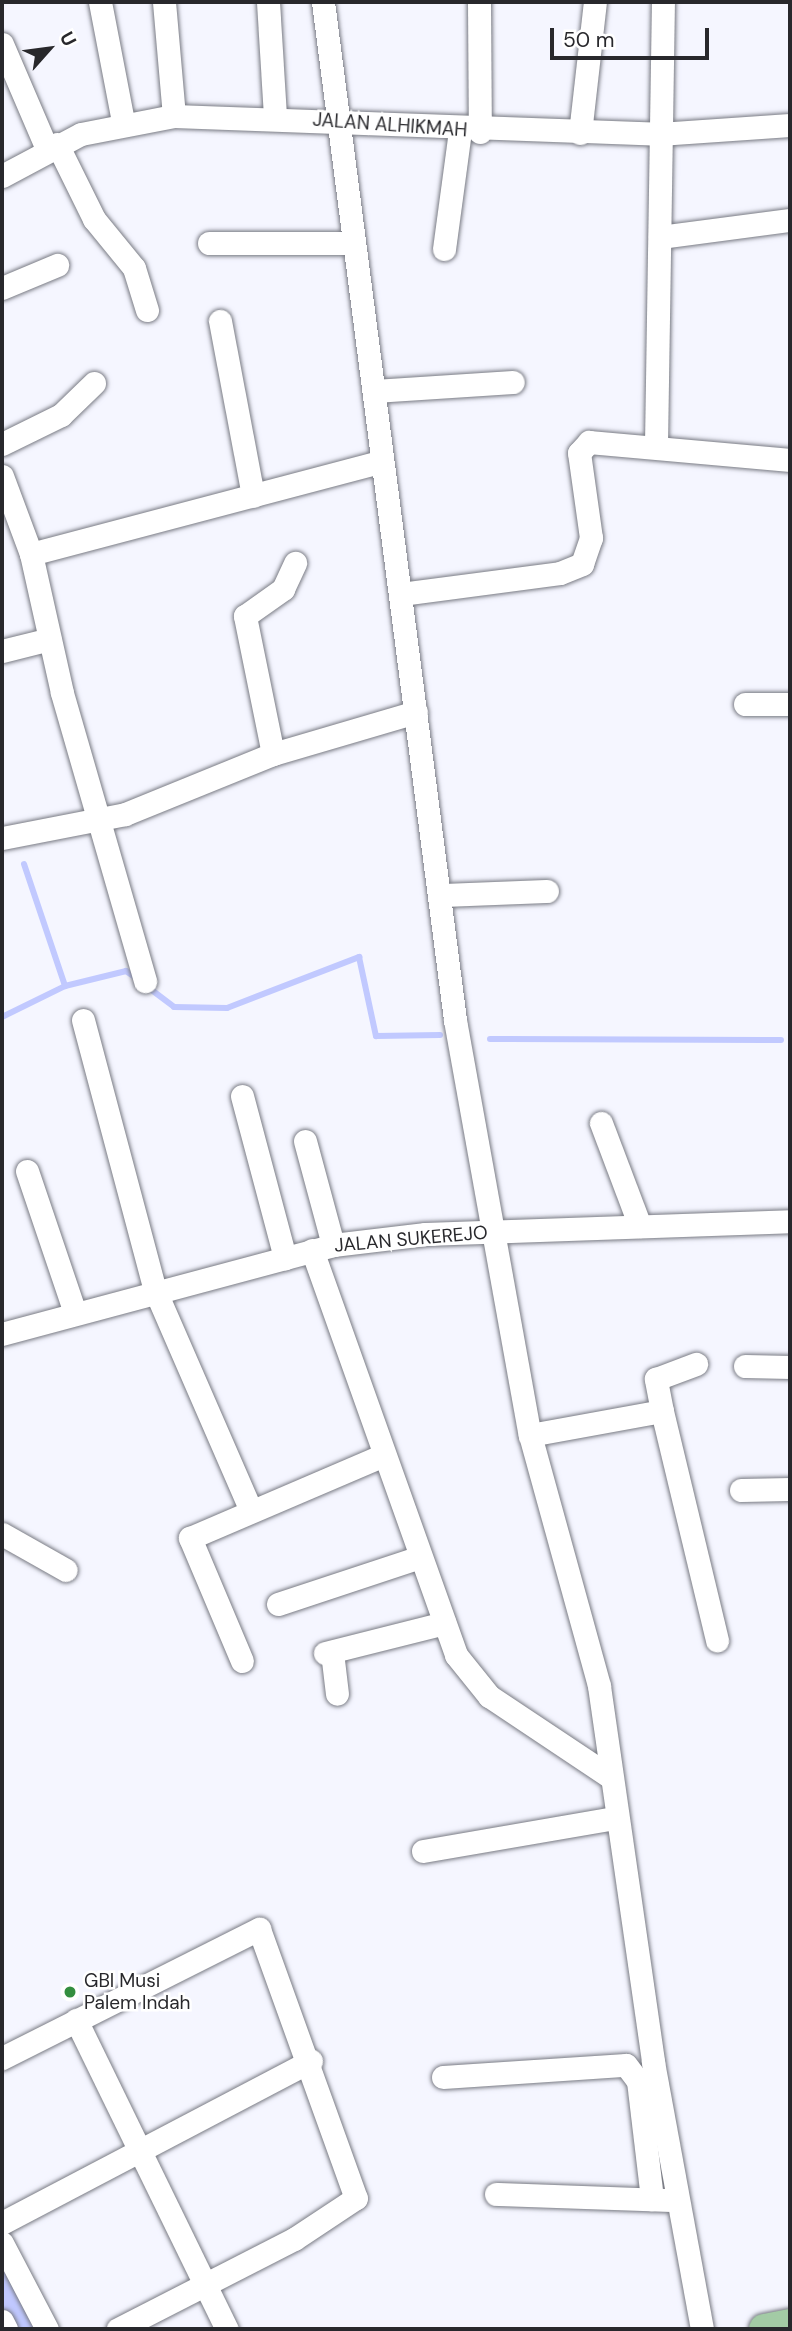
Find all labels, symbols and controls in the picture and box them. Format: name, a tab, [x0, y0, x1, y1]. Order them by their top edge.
north arrow	[14, 14, 84, 84]
scale bar	[554, 14, 713, 58]
text: 50 m	[563, 26, 614, 54]
text: U	[54, 27, 82, 51]
street label: JALAN ALHIKMAH	[312, 108, 468, 142]
street label: JALAN SUKEREJO	[333, 1221, 489, 1257]
place label: GBI Musi Palem Indah	[84, 1970, 190, 2014]
marker: GBI Musi Palem Indah	[62, 1984, 78, 2000]

